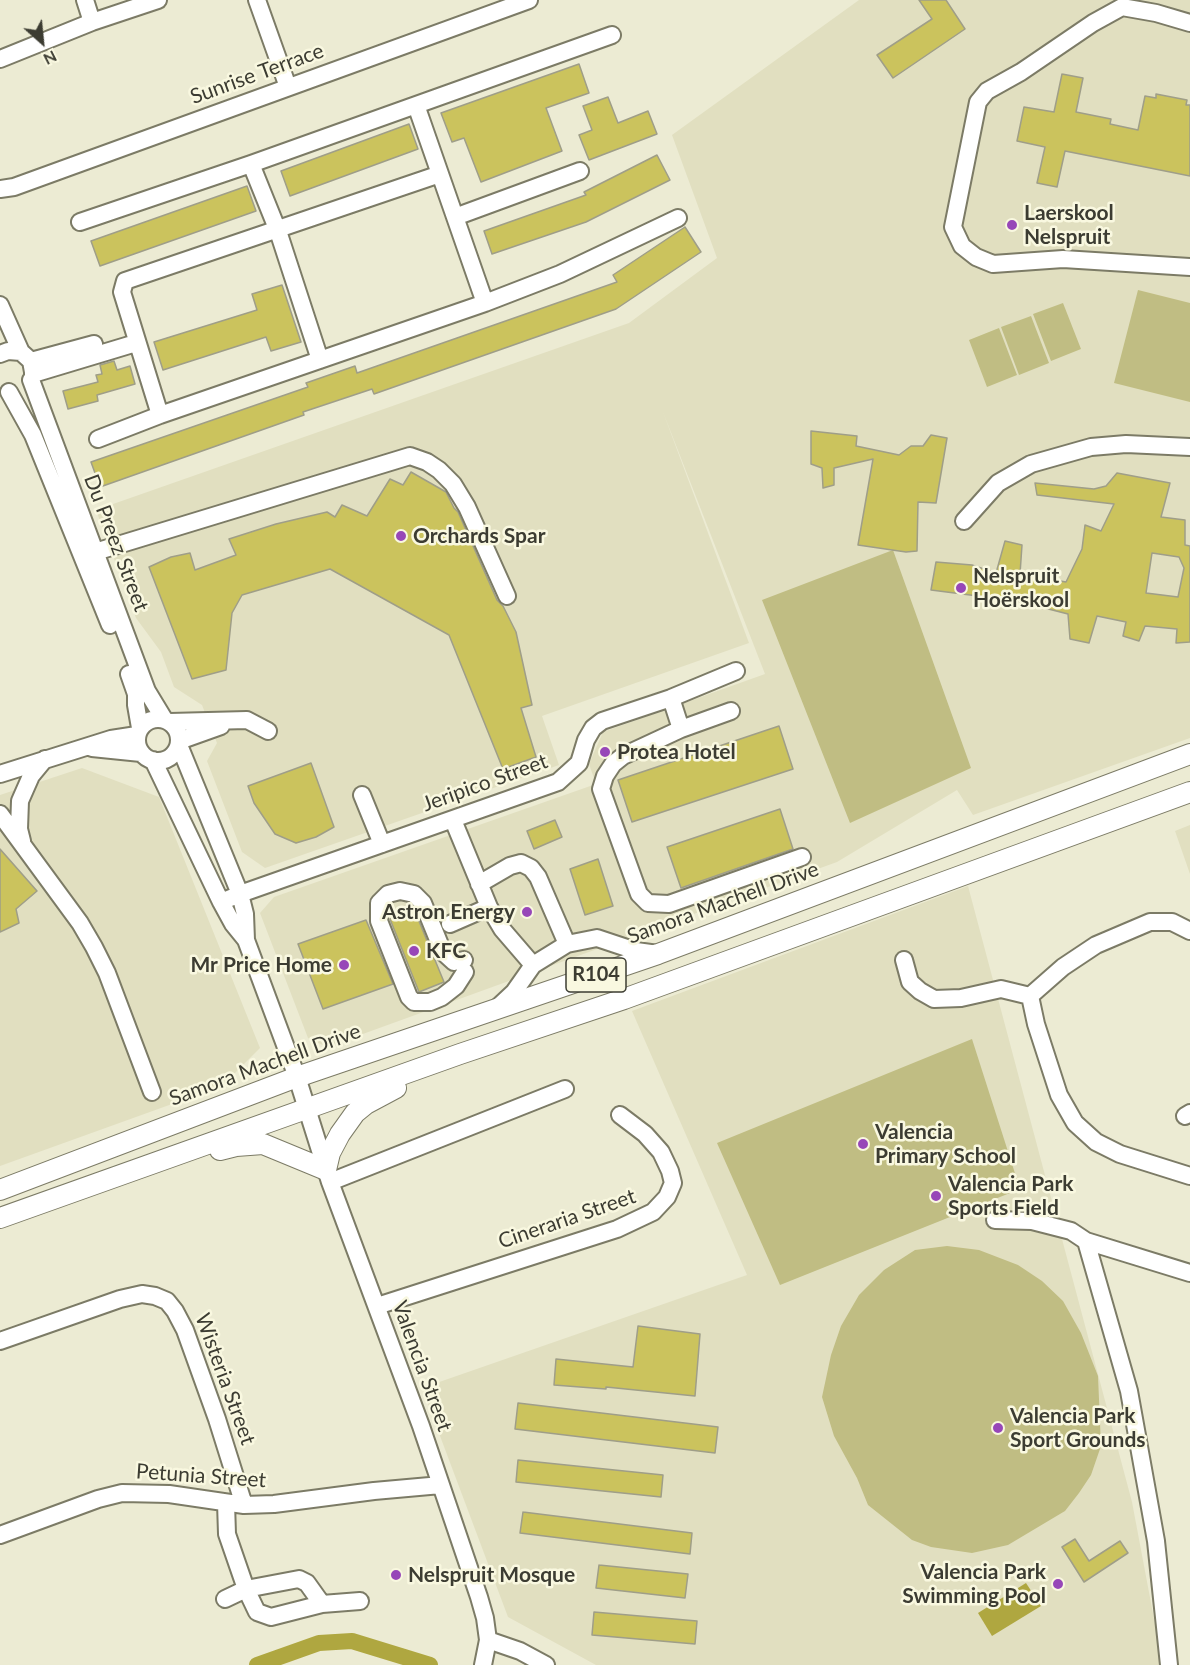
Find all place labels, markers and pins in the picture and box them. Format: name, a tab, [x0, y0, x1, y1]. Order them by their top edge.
place label: Laerskool Nelspruit	[1024, 200, 1114, 250]
marker: Laerskool Nelspruit	[1005, 218, 1019, 232]
place label: Orchards Spar	[413, 523, 545, 549]
marker: Orchards Spar	[394, 529, 408, 543]
place label: Nelspruit Hoërskool	[973, 563, 1069, 613]
marker: Nelspruit Hoërskool	[954, 581, 968, 595]
place label: Protea Hotel	[617, 739, 736, 765]
marker: Protea Hotel	[598, 745, 612, 759]
place label: Astron Energy	[382, 899, 515, 925]
marker: Astron Energy	[520, 905, 534, 919]
place label: KFC	[426, 938, 466, 964]
marker: KFC	[407, 944, 421, 958]
place label: Mr Price Home	[190, 952, 332, 978]
marker: Mr Price Home	[337, 958, 351, 972]
place label: Valencia Primary School	[875, 1119, 1016, 1169]
marker: Valencia Primary School	[856, 1137, 870, 1151]
place label: Valencia Park Sports Field	[948, 1171, 1074, 1221]
marker: Valencia Park Sports Field	[929, 1189, 943, 1203]
place label: Valencia Park Sport Grounds	[1010, 1403, 1146, 1453]
marker: Valencia Park Sport Grounds	[991, 1421, 1005, 1435]
place label: Valencia Park Swimming Pool	[902, 1559, 1046, 1609]
place label: Nelspruit Mosque	[408, 1562, 575, 1588]
marker: Nelspruit Mosque	[389, 1568, 403, 1582]
marker: Valencia Park Swimming Pool	[1051, 1577, 1065, 1591]

